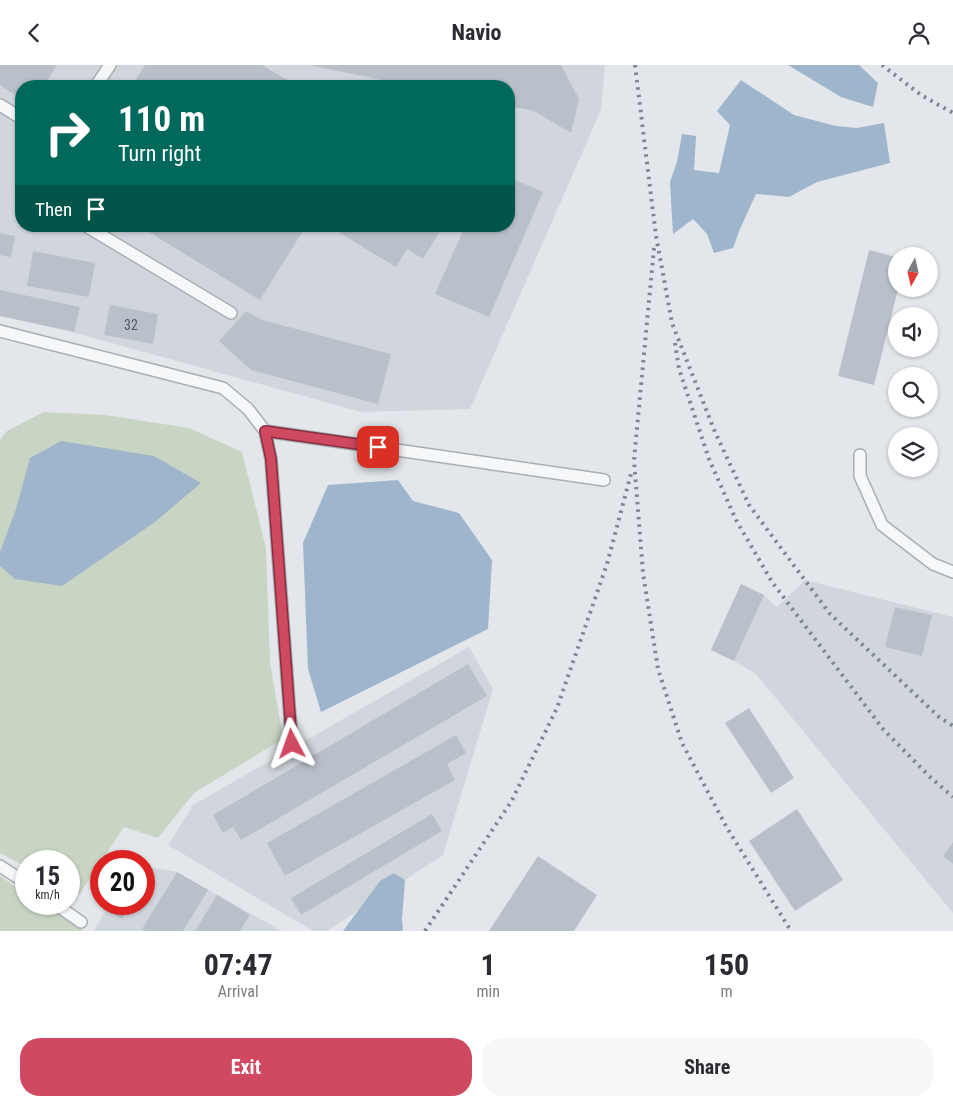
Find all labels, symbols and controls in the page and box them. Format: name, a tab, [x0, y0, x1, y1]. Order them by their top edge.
icon: back	[20, 19, 48, 47]
icon: person	[905, 19, 933, 47]
text: Navio	[451, 20, 502, 45]
text: 110 m	[118, 99, 205, 140]
icon: right	[35, 100, 100, 165]
text: Turn right	[118, 141, 201, 166]
icon: arrive	[82, 195, 110, 223]
text: Then	[35, 198, 72, 221]
north arrow	[888, 247, 938, 297]
map controls	[888, 247, 938, 477]
button: sound	[888, 307, 938, 357]
house number: 32	[124, 317, 138, 333]
button: search	[888, 367, 938, 417]
pin	[357, 426, 399, 468]
button: layers	[888, 427, 938, 477]
icon: arrive	[364, 433, 392, 461]
position arrow	[265, 717, 317, 769]
speed limit sign: 20	[90, 850, 155, 915]
text: 15	[35, 862, 60, 891]
text: km/h	[35, 888, 60, 902]
text: 07:47	[204, 947, 273, 982]
text: 1	[481, 947, 496, 982]
text: 150	[704, 947, 749, 982]
text: Arrival	[218, 982, 259, 1001]
text: min	[476, 982, 500, 1001]
text: m	[720, 982, 732, 1001]
button: Exit	[20, 1038, 472, 1096]
button: Share	[482, 1038, 933, 1096]

